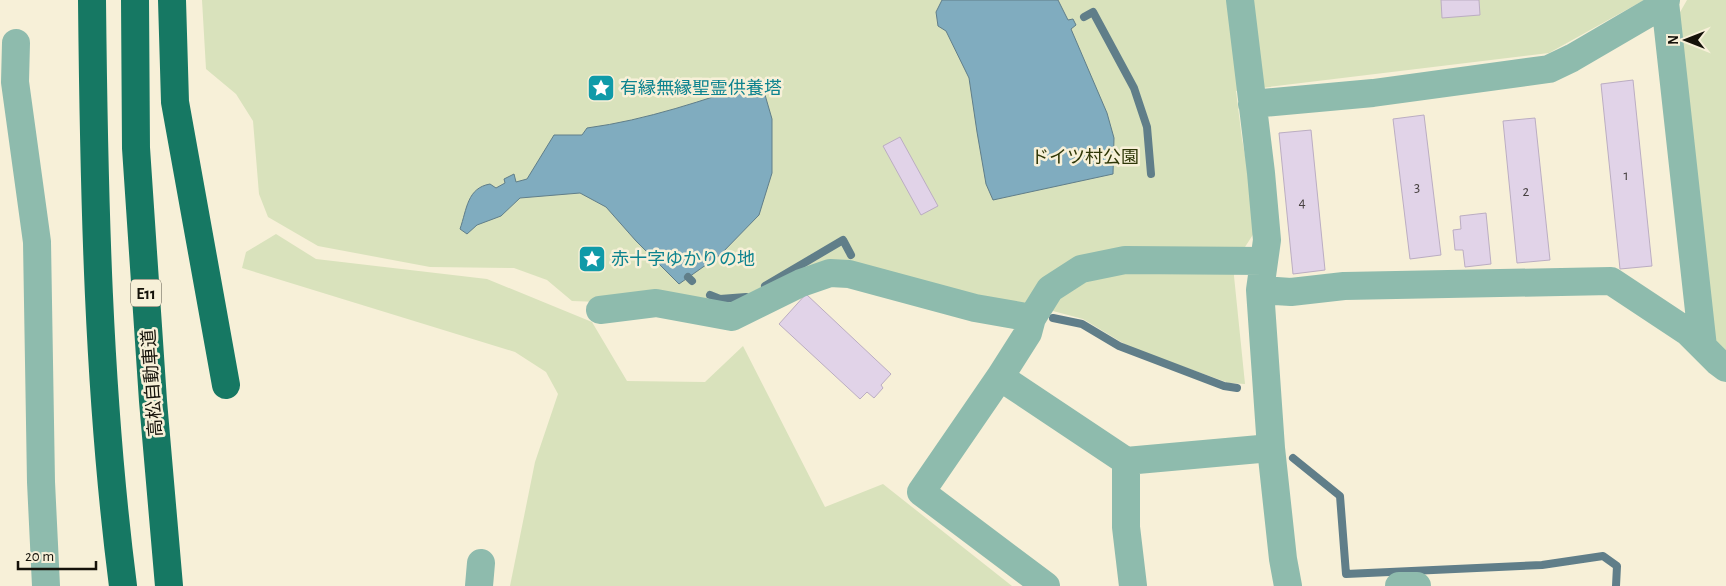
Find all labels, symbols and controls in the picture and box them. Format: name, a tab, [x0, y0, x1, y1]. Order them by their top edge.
north arrow	[1661, 15, 1711, 65]
text: N	[1667, 35, 1681, 45]
place icon: 有縁無縁聖霊供養塔	[586, 73, 616, 103]
place label: 有縁無縁聖霊供養塔	[620, 78, 782, 98]
park label: ドイツ村公園	[1031, 147, 1139, 167]
house number: 1	[1623, 168, 1629, 183]
house number: 3	[1414, 180, 1420, 195]
house number: 2	[1523, 184, 1530, 199]
house number: 4	[1298, 195, 1306, 210]
place icon: 赤十字ゆかりの地	[577, 244, 607, 274]
place label: 赤十字ゆかりの地	[611, 250, 755, 269]
road number: E11	[131, 280, 161, 306]
street label: 高松自動車道	[138, 328, 166, 438]
scale bar	[18, 538, 95, 570]
text: 20 m	[25, 549, 54, 564]

